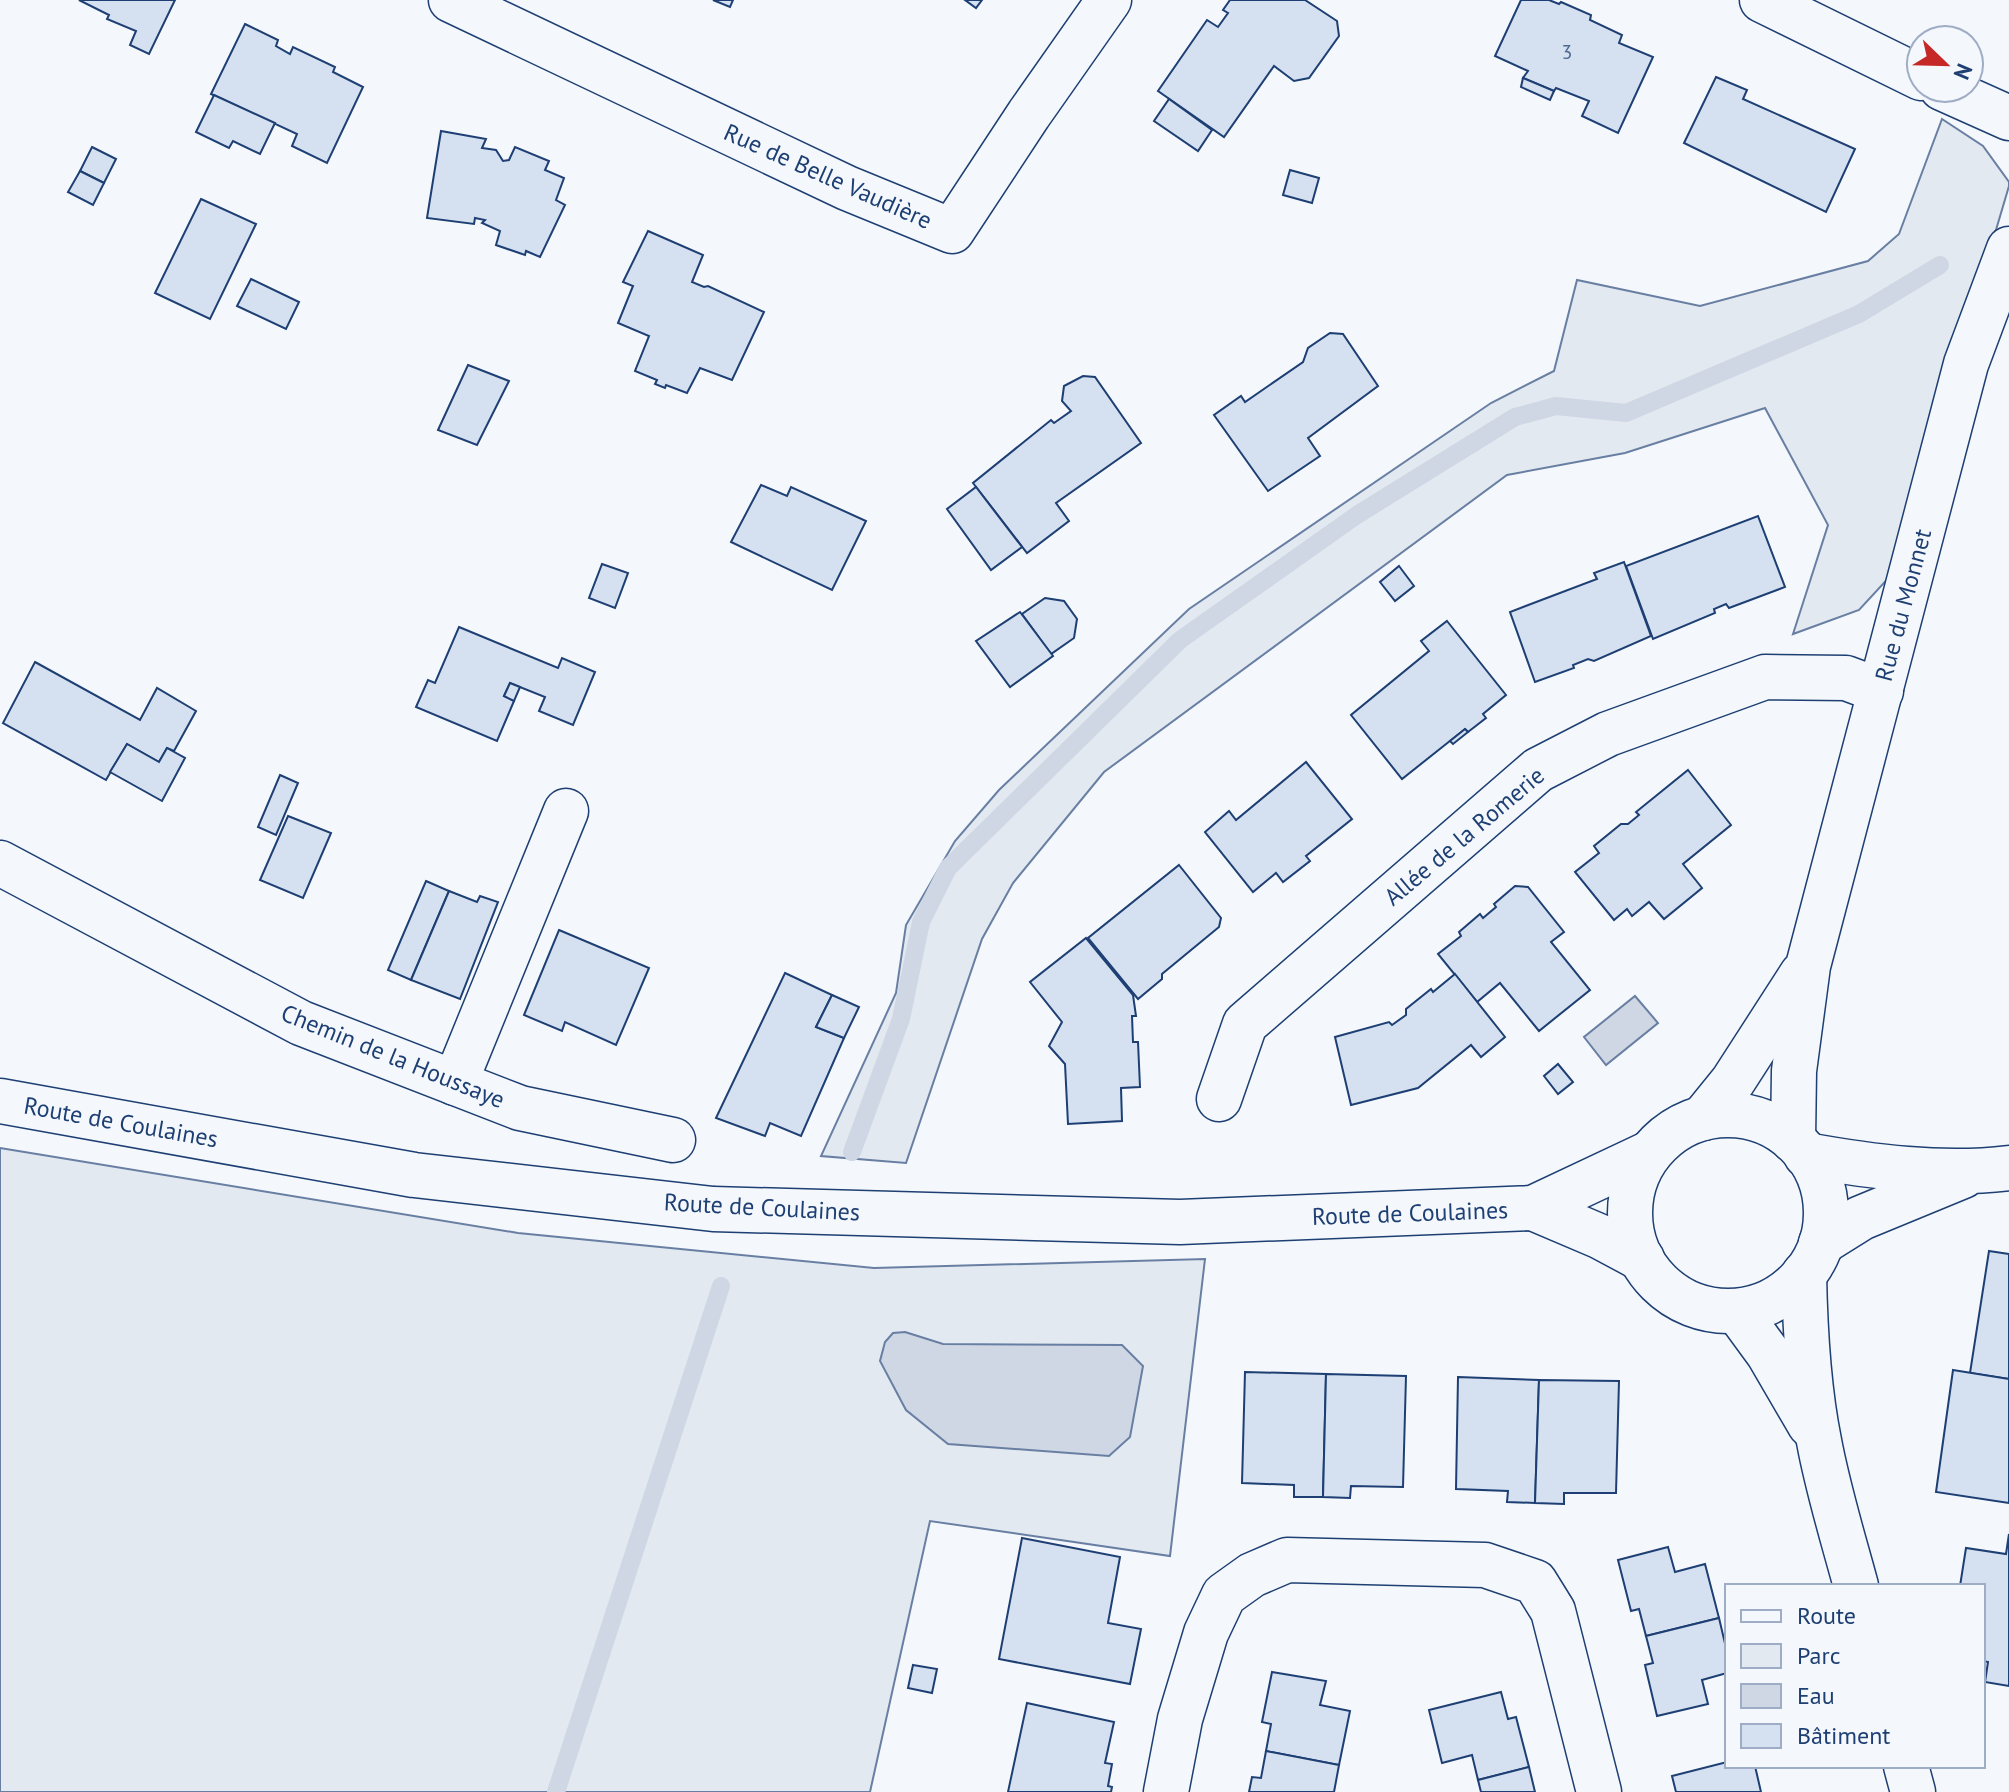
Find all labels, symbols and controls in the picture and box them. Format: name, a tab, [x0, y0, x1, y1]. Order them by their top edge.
north arrow	[1905, 24, 1985, 104]
house number: 3	[1562, 39, 1572, 65]
text: N	[1948, 60, 1979, 84]
street label: Rue de Belle Vaudière	[719, 116, 937, 236]
street label: Rue du Monnet	[1868, 526, 1938, 684]
street label: Allée de la Romerie	[1377, 760, 1551, 912]
street label: Chemin de la Houssaye	[277, 997, 509, 1115]
street label: Route de Coulaines	[22, 1090, 220, 1154]
street label: Route de Coulaines	[663, 1186, 861, 1228]
street label: Route de Coulaines	[1311, 1194, 1509, 1232]
legend	[1725, 1584, 1985, 1768]
text: Route	[1797, 1600, 1856, 1631]
text: Parc	[1797, 1640, 1841, 1671]
text: Eau	[1797, 1680, 1835, 1711]
text: Bâtiment	[1797, 1720, 1890, 1751]

